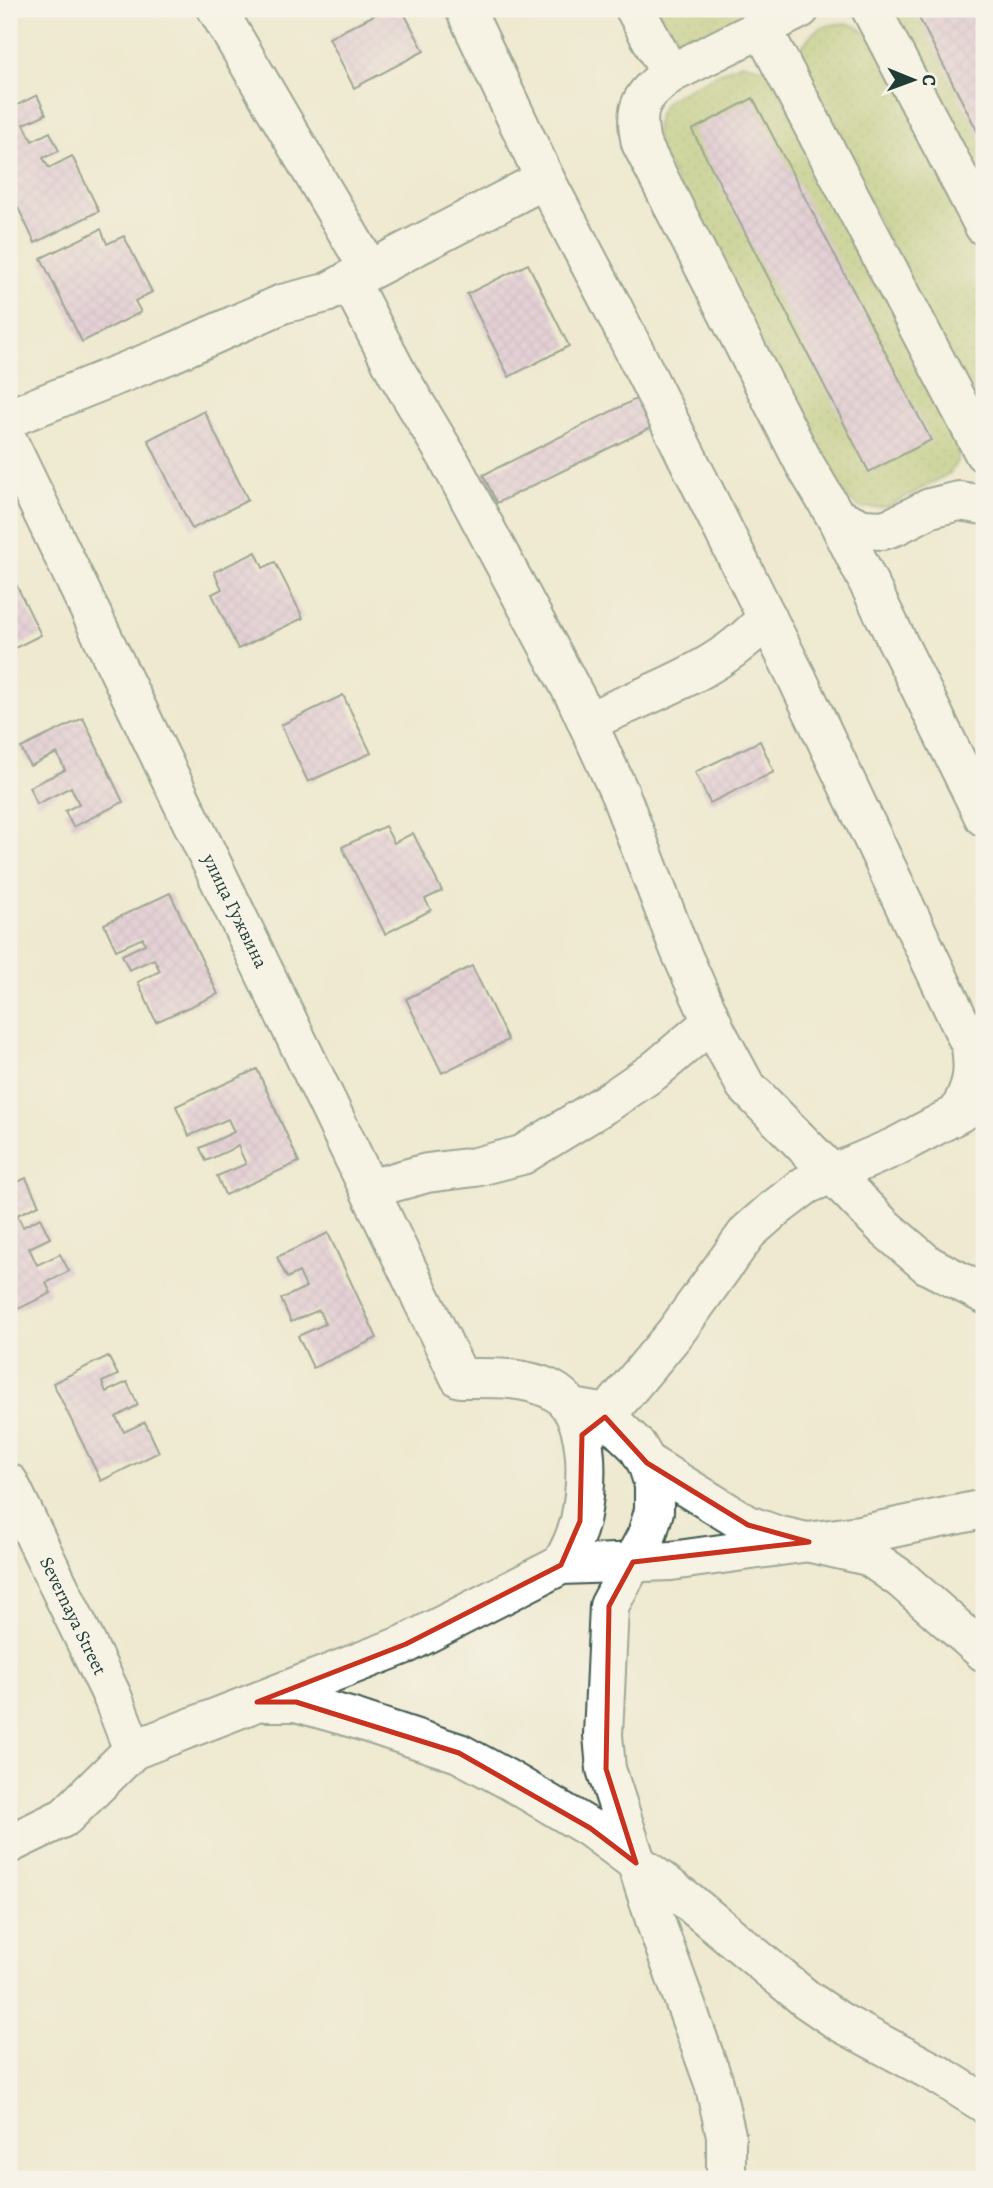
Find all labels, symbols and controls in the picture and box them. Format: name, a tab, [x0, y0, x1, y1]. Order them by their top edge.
north arrow	[878, 46, 948, 116]
text: С	[916, 74, 942, 86]
street label: улица Гужвина	[196, 848, 274, 973]
street label: Severnaya Street	[33, 1553, 113, 1679]

